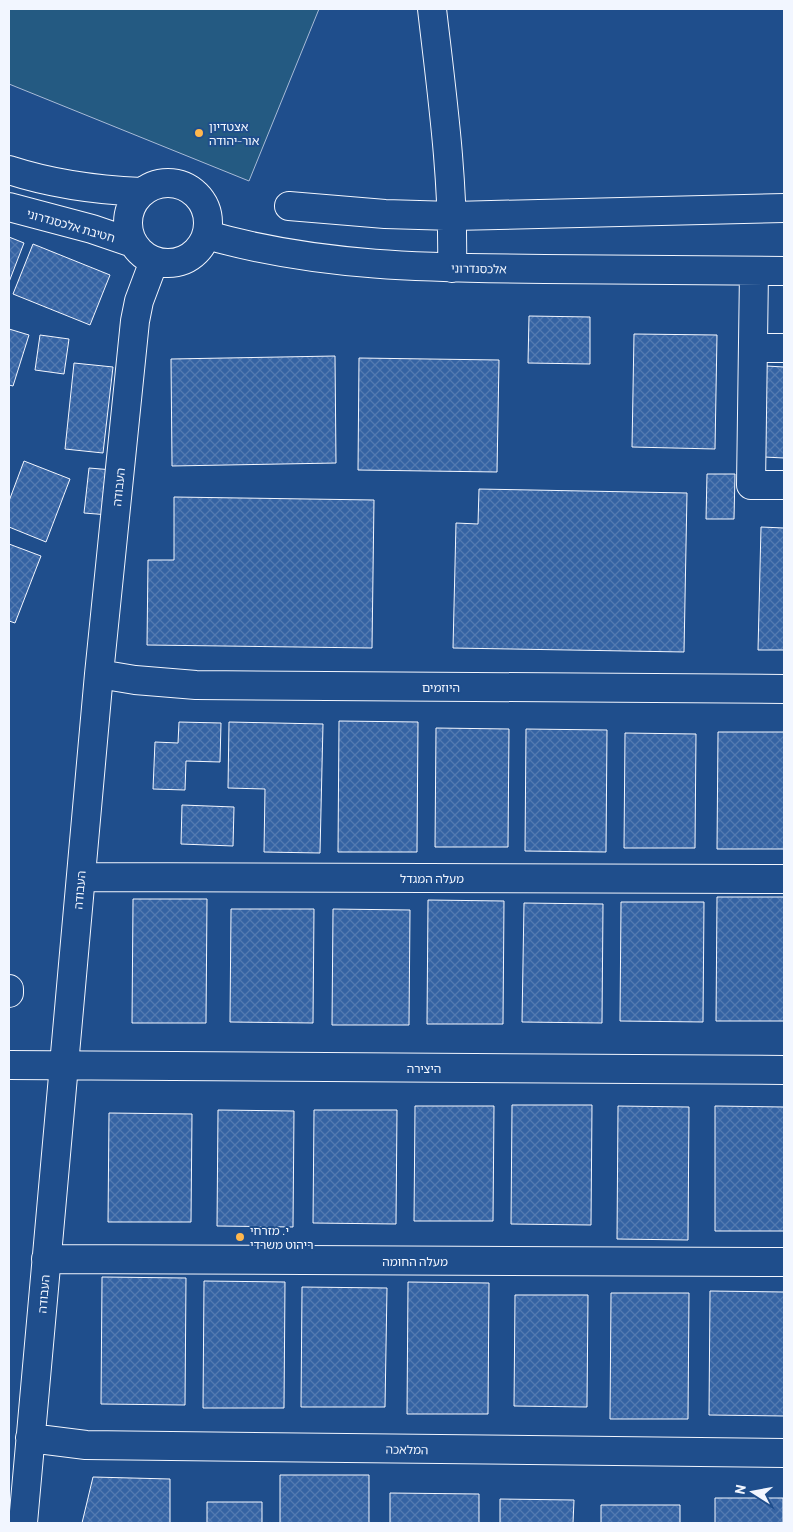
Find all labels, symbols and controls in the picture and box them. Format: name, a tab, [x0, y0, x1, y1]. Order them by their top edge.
place label: אצטדיון אור-יהודה	[209, 119, 260, 147]
marker: אצטדיון אור-יהודה	[193, 127, 205, 139]
street label: חטיבת אלכסנדרוני	[25, 206, 117, 244]
street label: אלכסנדרוני	[451, 261, 507, 275]
street label: העבודה	[109, 467, 127, 507]
street label: היוזמים	[422, 680, 460, 694]
street label: העבודה	[70, 870, 88, 910]
street label: מעלה המגדל	[400, 871, 464, 885]
street label: היצירה	[407, 1061, 441, 1075]
place label: י. מזרחי ריהוט משרדי	[250, 1223, 313, 1251]
marker: י. מזרחי ריהוט משרדי	[234, 1231, 246, 1243]
street label: מעלה החומה	[382, 1254, 448, 1268]
street label: העבודה	[34, 1274, 52, 1314]
street label: המלאכה	[385, 1442, 429, 1456]
north arrow	[728, 1467, 778, 1517]
text: N	[731, 1483, 749, 1496]

